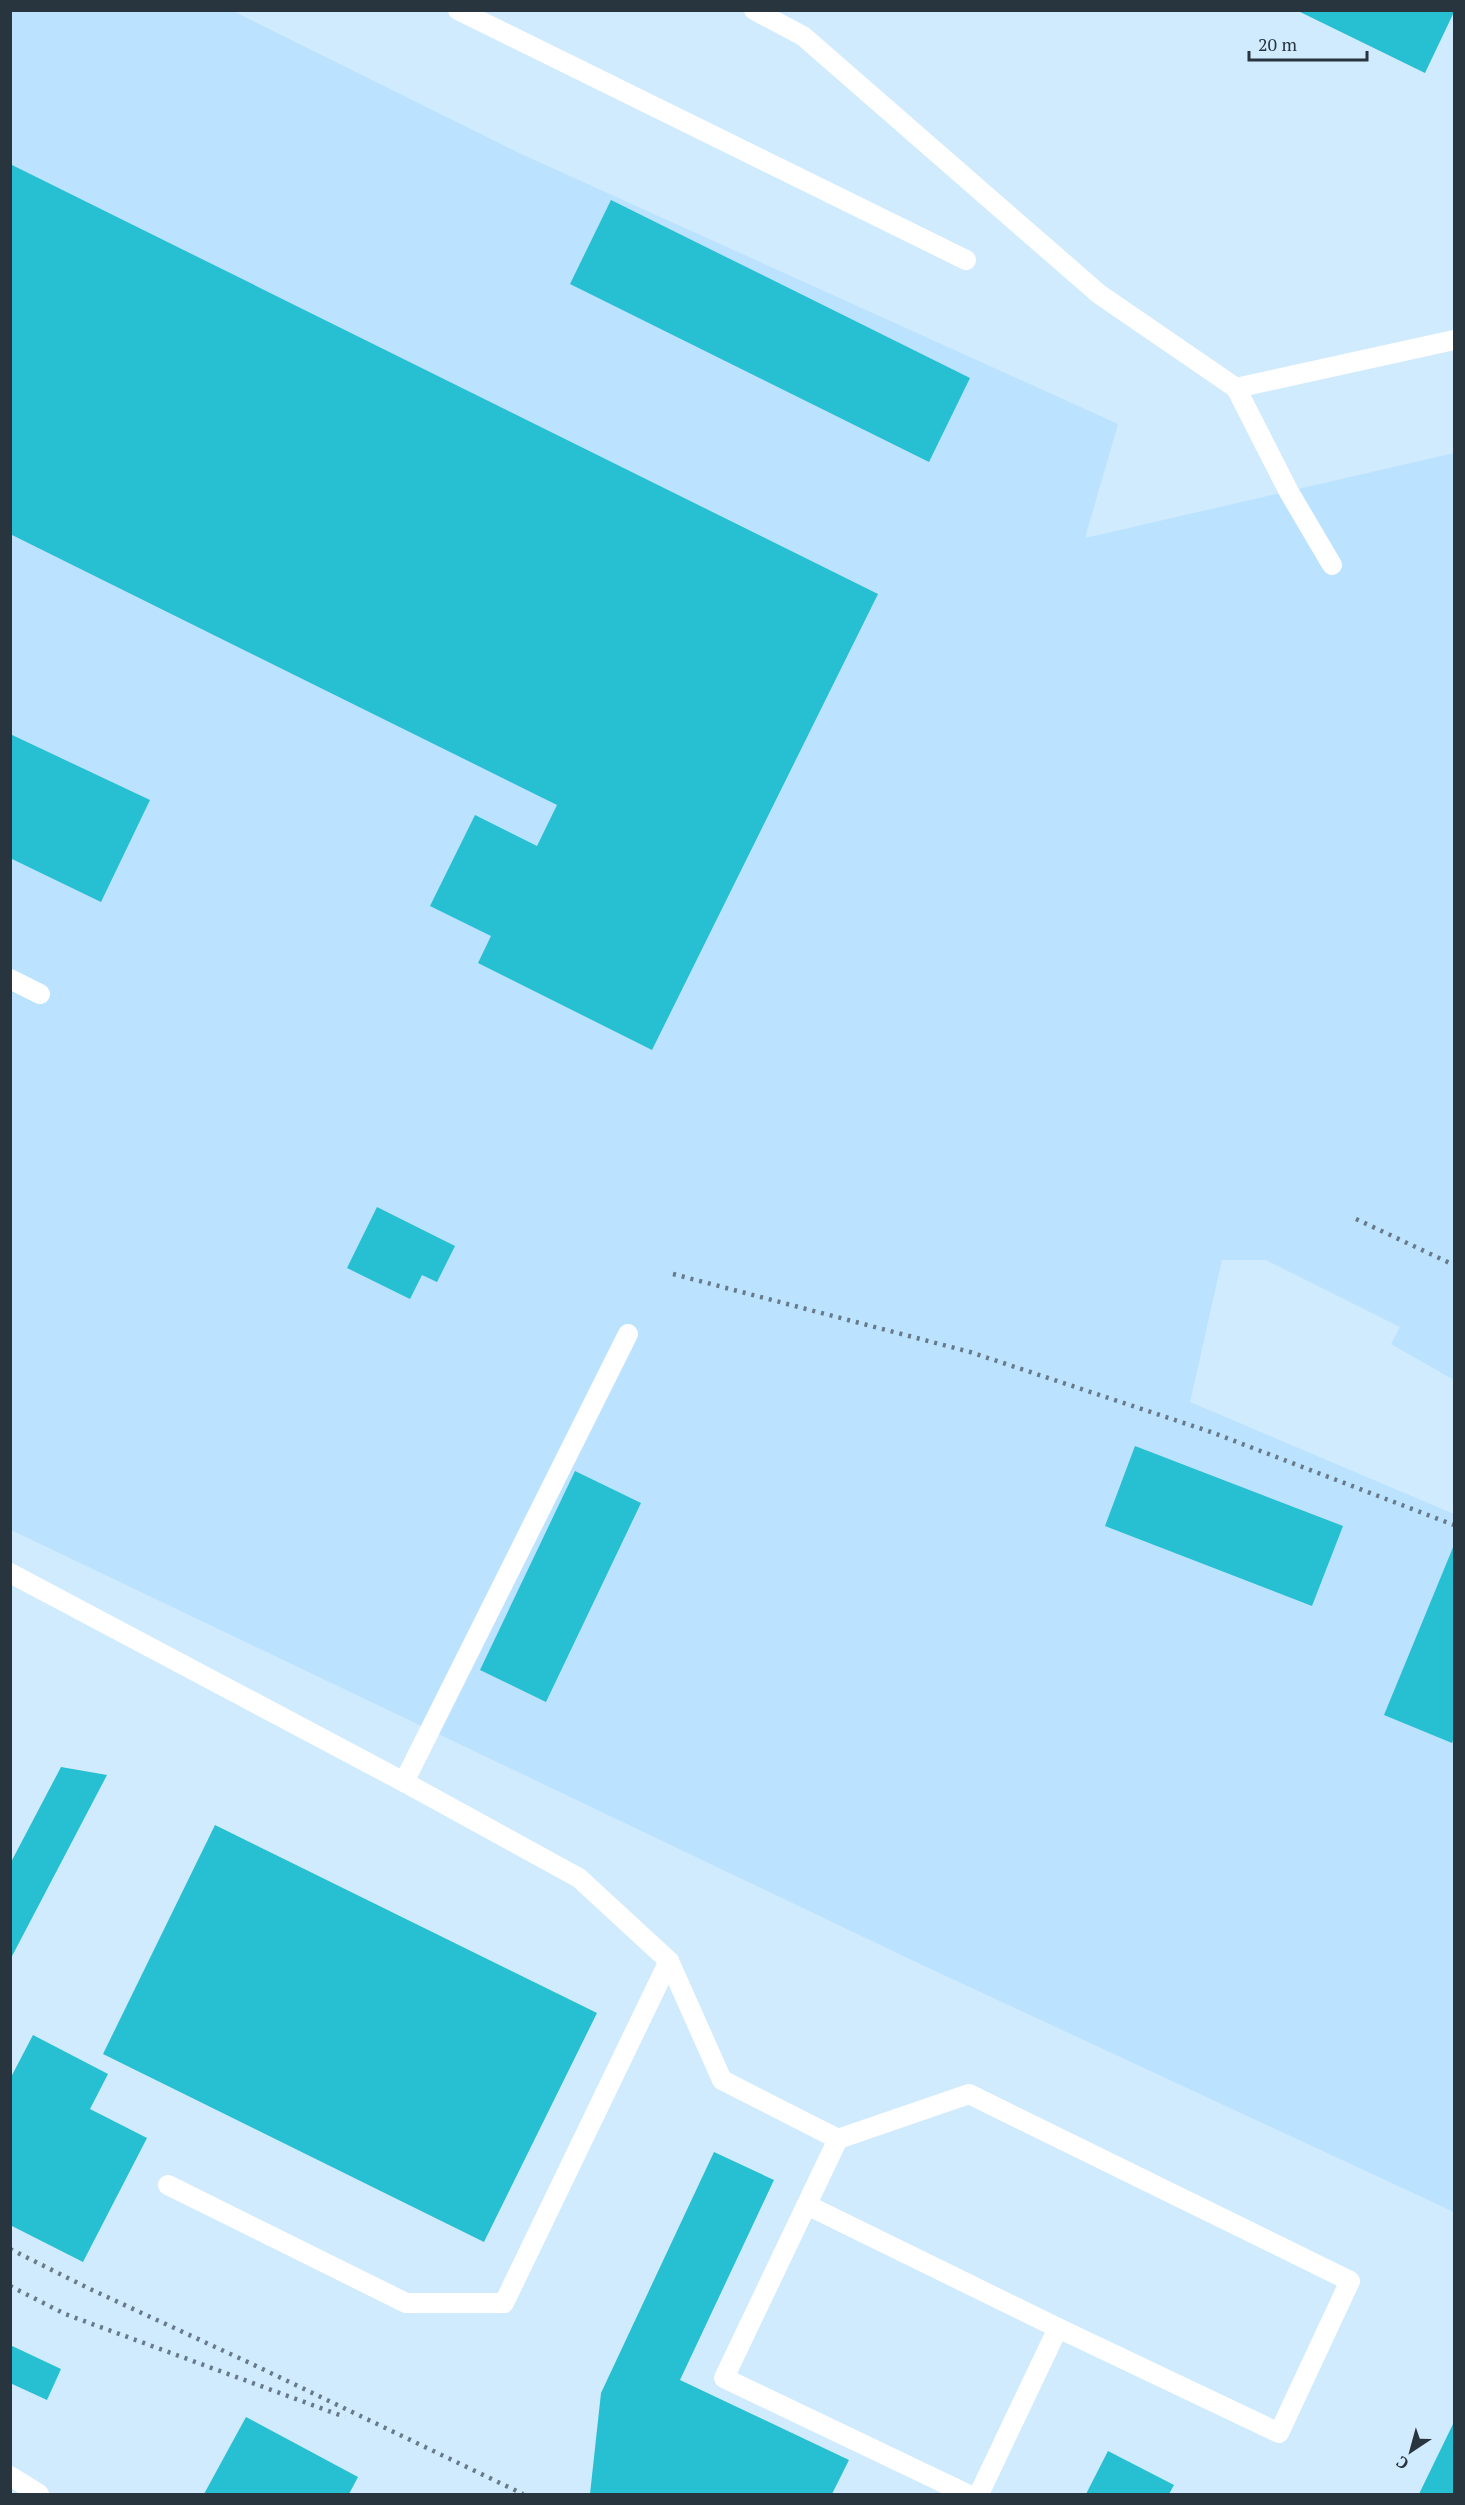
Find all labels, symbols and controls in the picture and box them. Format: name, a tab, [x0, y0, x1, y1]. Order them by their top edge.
scale bar	[1249, 24, 1368, 62]
text: 20 m	[1258, 32, 1298, 56]
north arrow	[1381, 2421, 1441, 2481]
text: С	[1391, 2451, 1413, 2475]

